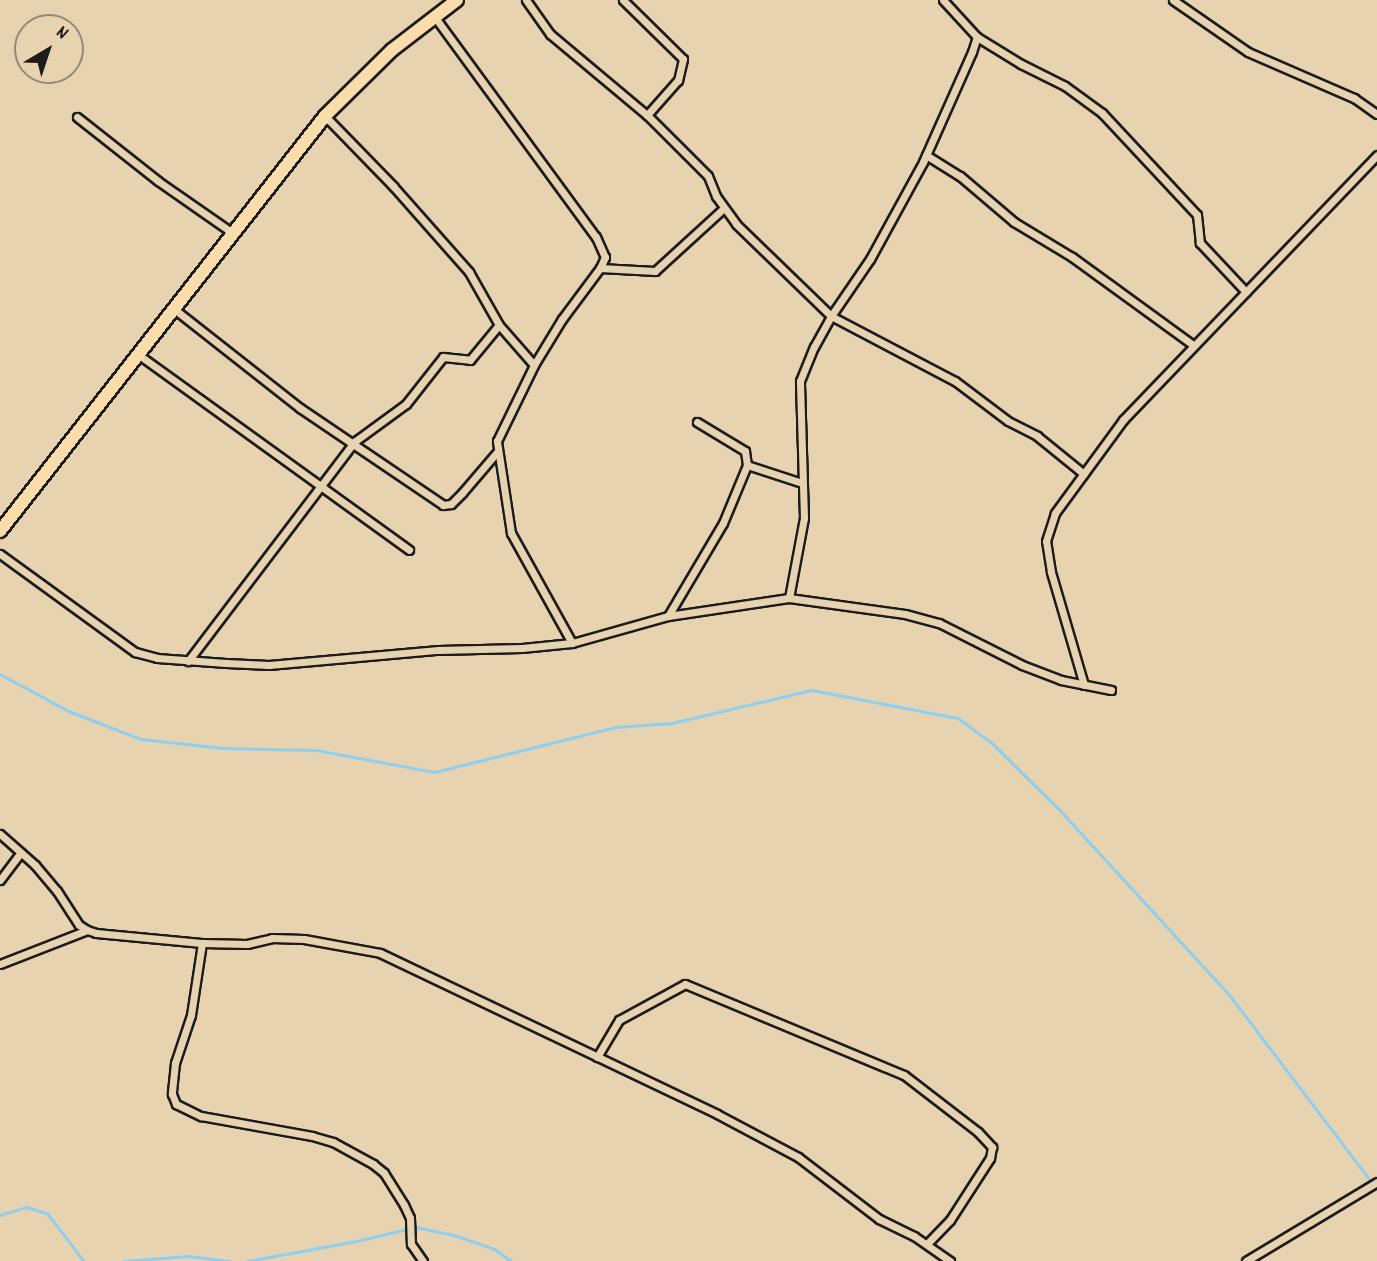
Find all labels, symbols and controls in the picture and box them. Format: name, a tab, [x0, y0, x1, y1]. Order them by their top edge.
north arrow	[14, 14, 84, 84]
text: N	[49, 20, 73, 47]

